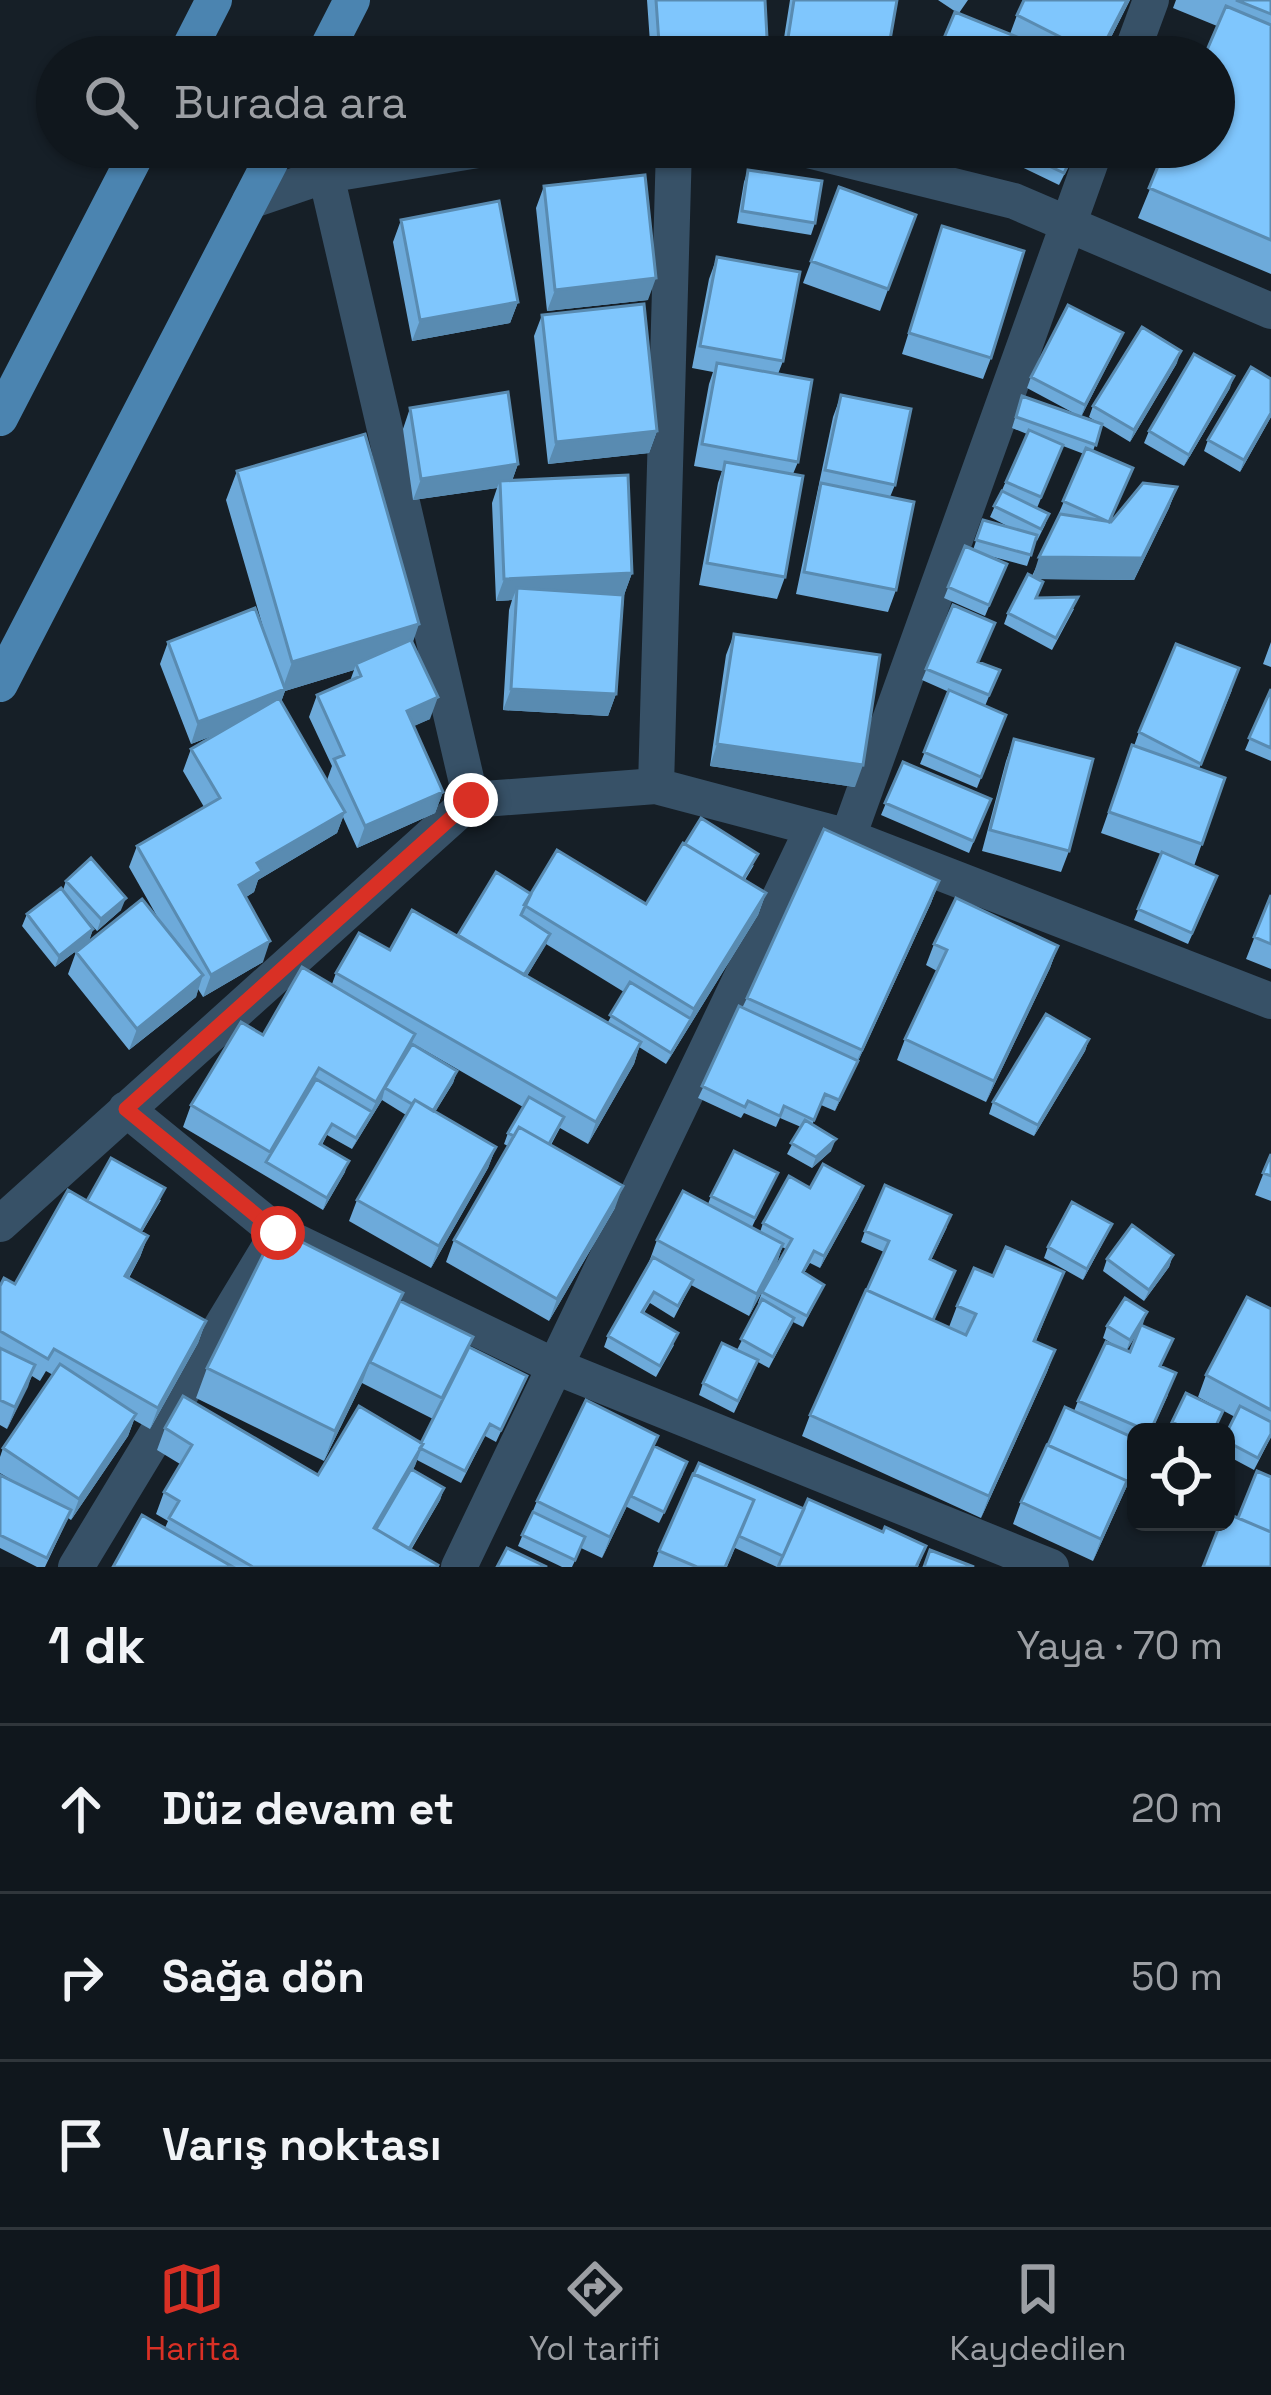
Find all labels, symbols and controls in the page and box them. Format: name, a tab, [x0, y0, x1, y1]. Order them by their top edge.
search box	[36, 36, 1235, 168]
icon: search	[78, 69, 144, 135]
text: Burada ara	[174, 74, 407, 131]
route end	[444, 773, 498, 827]
route start	[251, 1206, 305, 1260]
map controls	[1127, 1423, 1235, 1531]
button: locate	[1127, 1423, 1235, 1531]
text: 1 dk	[48, 1613, 145, 1678]
text: Yaya · 70 m	[1017, 1621, 1223, 1670]
icon: ahead	[48, 1776, 114, 1842]
text: Düz devam et	[162, 1780, 454, 1837]
text: 20 m	[1131, 1784, 1223, 1833]
icon: right	[48, 1944, 114, 2010]
text: Sağa dön	[162, 1948, 365, 2005]
text: 50 m	[1131, 1952, 1223, 2001]
icon: arrive	[48, 2112, 114, 2178]
text: Varış noktası	[162, 2116, 442, 2173]
tab: Harita	[145, 2256, 240, 2370]
tab: Yol tarifi	[529, 2256, 660, 2370]
tab: Kaydedilen	[950, 2256, 1126, 2370]

